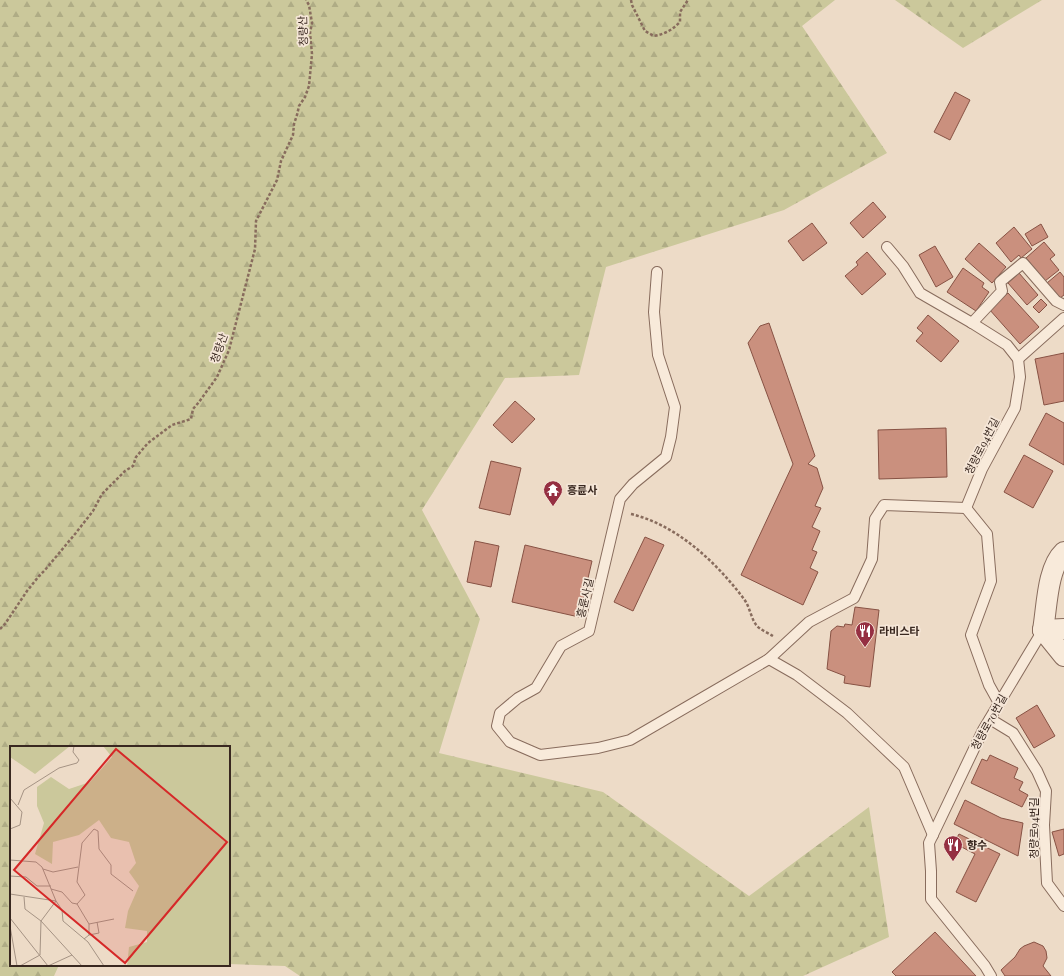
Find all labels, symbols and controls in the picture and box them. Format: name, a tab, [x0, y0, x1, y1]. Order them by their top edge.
street label: 청량산	[294, 16, 311, 46]
street label: 청량산	[206, 331, 231, 365]
street label: 청량로94번길	[961, 415, 1002, 477]
temple icon: 흥륜사	[542, 479, 564, 507]
place label: 흥륜사	[567, 482, 597, 497]
street label: 흥륜사길	[573, 576, 596, 619]
restaurant icon: 라비스타	[854, 620, 876, 648]
place label: 라비스타	[879, 623, 919, 638]
street label: 청량로70번길	[967, 691, 1010, 752]
inset map	[10, 746, 230, 966]
street label: 청량로94번길	[1026, 797, 1041, 859]
restaurant icon: 향수	[942, 834, 964, 862]
place label: 향수	[967, 837, 987, 852]

